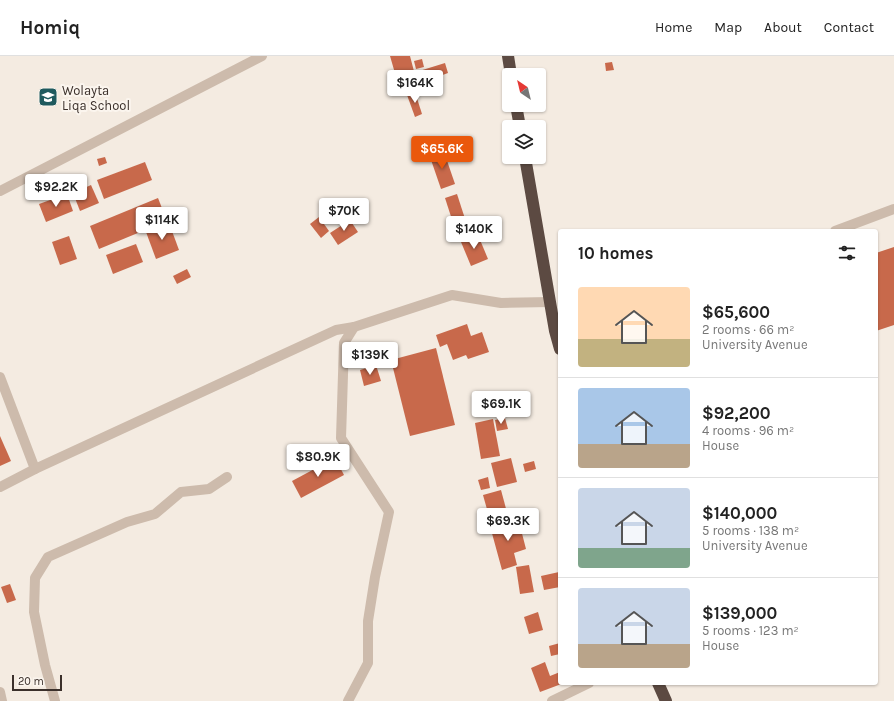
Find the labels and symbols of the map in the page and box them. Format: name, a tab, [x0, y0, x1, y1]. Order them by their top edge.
north arrow	[502, 68, 546, 112]
pin: $164K	[387, 70, 443, 104]
place label: Wolayta Liqa School	[62, 83, 130, 114]
school or university icon: Wolayta Liqa School	[37, 86, 59, 108]
pin: $65.6K	[409, 136, 475, 170]
pin: $92.2K	[23, 174, 89, 208]
pin: $70K	[320, 198, 368, 232]
pin: $114K	[134, 207, 190, 241]
pin: $140K	[446, 216, 502, 250]
pin: $139K	[342, 342, 398, 376]
pin: $69.1K	[468, 391, 534, 425]
pin: $80.9K	[285, 444, 351, 478]
pin: $69.3K	[475, 508, 541, 542]
scale bar	[12, 673, 62, 692]

